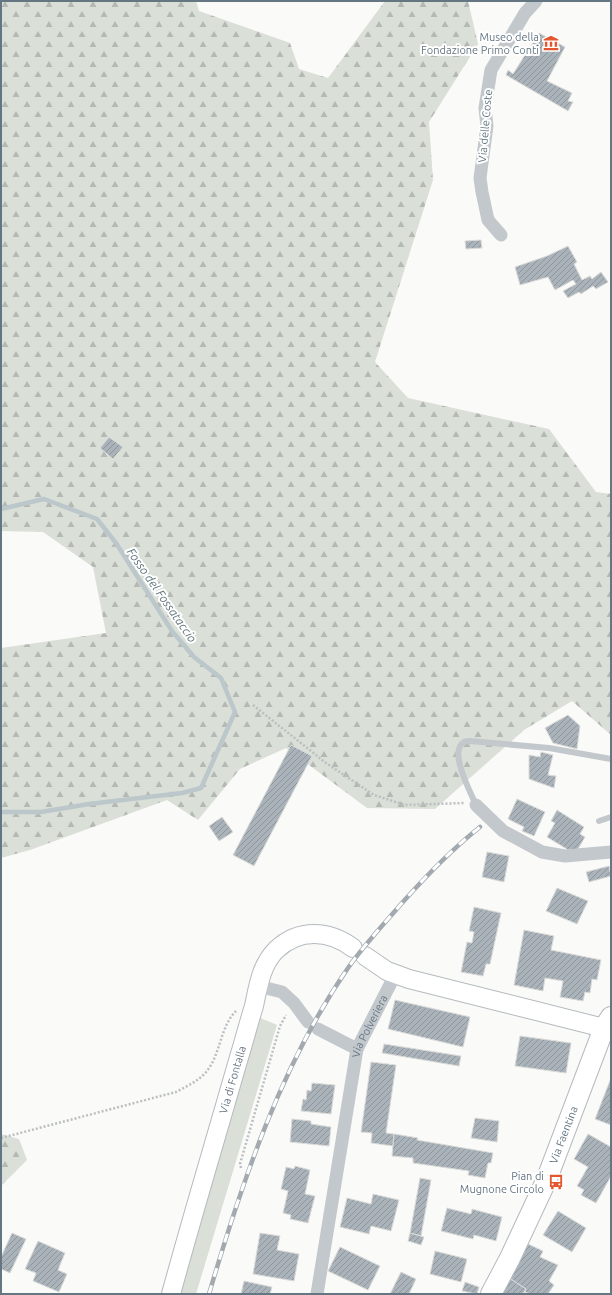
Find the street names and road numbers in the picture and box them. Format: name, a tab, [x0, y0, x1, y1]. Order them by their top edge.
street label: Via delle Coste	[476, 89, 494, 163]
street label: Via Polveriera	[350, 993, 390, 1058]
street label: Via di Fontalla	[217, 1045, 248, 1115]
street label: Via Faentina	[547, 1104, 580, 1165]

